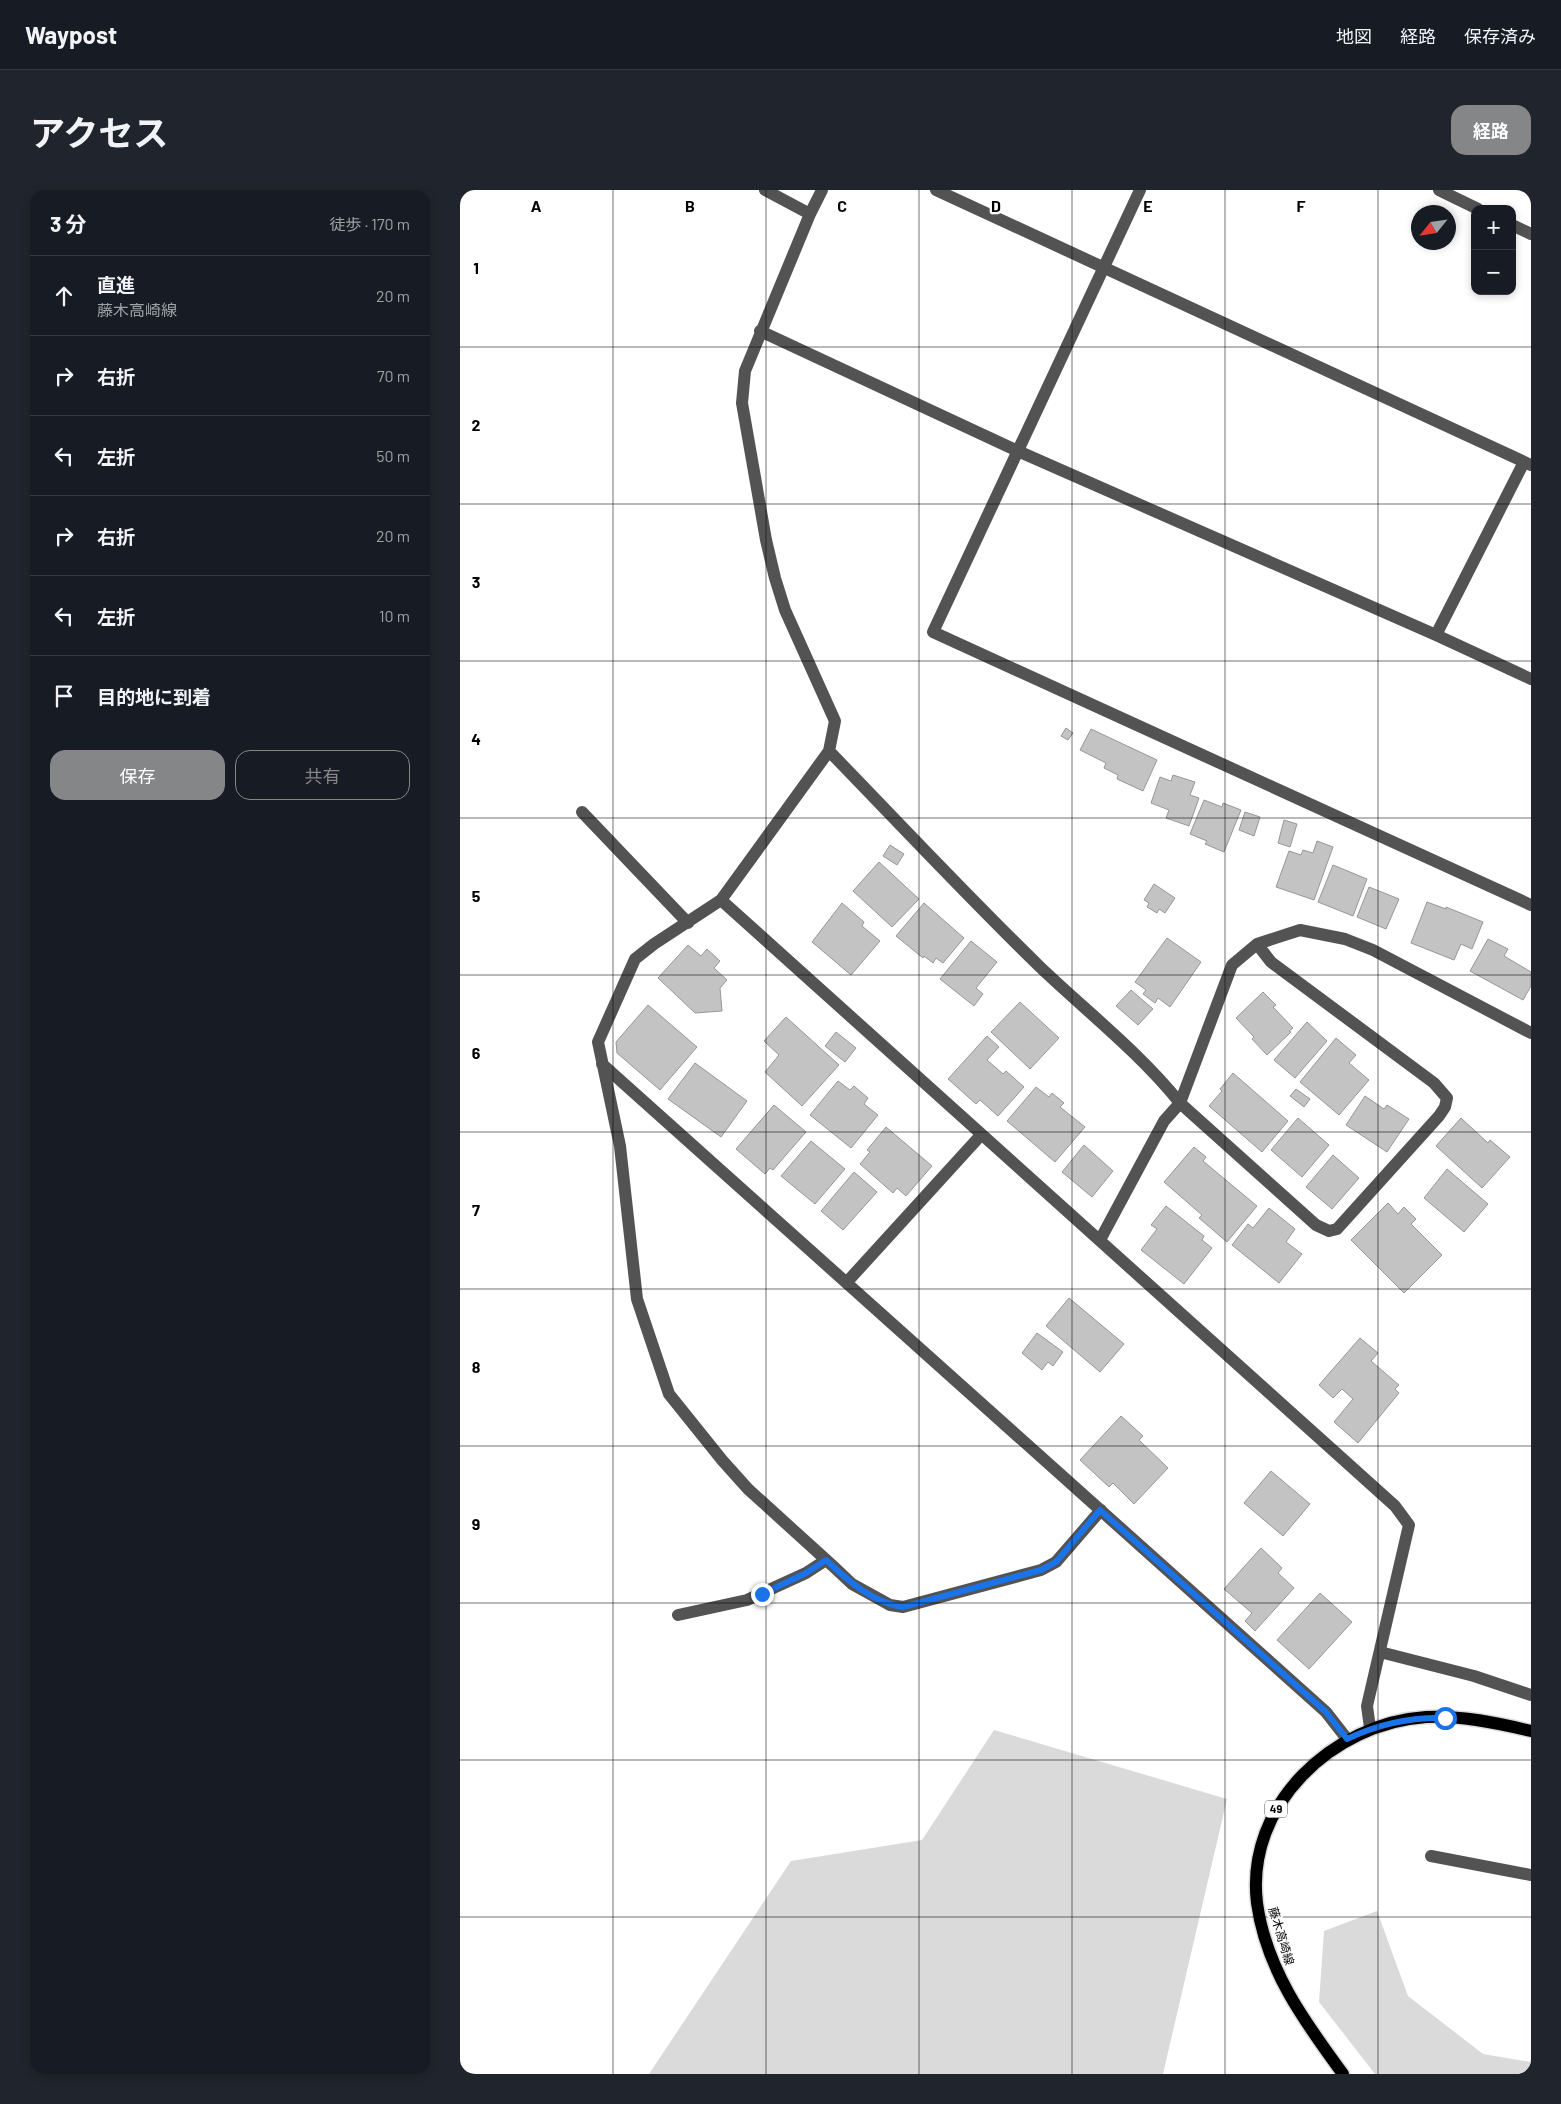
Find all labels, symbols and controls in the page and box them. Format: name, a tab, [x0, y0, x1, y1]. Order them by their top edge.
text: Waypost	[25, 20, 117, 49]
text: 地図	[1336, 25, 1372, 47]
text: 経路	[1400, 25, 1436, 47]
text: 保存済み	[1464, 25, 1536, 47]
button: 経路	[1451, 105, 1531, 155]
text: アクセス	[30, 111, 168, 153]
text: A	[531, 196, 542, 215]
text: B	[685, 196, 695, 215]
text: C	[837, 196, 847, 215]
text: D	[991, 196, 1001, 215]
text: E	[1143, 196, 1153, 215]
text: F	[1297, 196, 1306, 215]
north arrow	[1411, 205, 1456, 250]
map controls	[1471, 205, 1516, 295]
button: +	[1471, 205, 1516, 250]
text: 3 分	[50, 211, 87, 236]
text: 徒歩 · 170 m	[330, 214, 410, 233]
button: −	[1471, 250, 1516, 295]
text: 1	[473, 258, 479, 277]
text: 直進	[97, 273, 135, 296]
icon: ahead	[50, 282, 78, 310]
text: 20 m	[376, 286, 410, 305]
text: 藤木高崎線	[97, 300, 177, 319]
icon: right	[50, 362, 78, 390]
text: 右折	[97, 365, 135, 388]
text: 70 m	[377, 366, 410, 385]
text: 2	[472, 415, 481, 434]
icon: left	[50, 442, 78, 470]
text: 左折	[97, 445, 135, 468]
text: 50 m	[376, 446, 410, 465]
icon: right	[50, 522, 78, 550]
text: 右折	[97, 525, 135, 548]
text: 20 m	[376, 526, 410, 545]
text: 3	[472, 572, 480, 591]
icon: left	[50, 602, 78, 630]
text: 左折	[97, 605, 135, 628]
text: 10 m	[379, 606, 410, 625]
icon: arrive	[50, 682, 78, 710]
text: 目的地に到着	[97, 685, 211, 708]
text: 4	[471, 729, 481, 748]
button: 保存	[50, 750, 225, 800]
button: 共有	[235, 750, 410, 800]
text: 5	[472, 886, 481, 905]
text: 6	[472, 1043, 481, 1062]
text: 7	[472, 1200, 480, 1219]
text: 8	[472, 1357, 481, 1376]
text: 9	[472, 1514, 480, 1533]
route end	[751, 1583, 774, 1606]
route start	[1434, 1707, 1457, 1730]
road number: 49	[1265, 1800, 1287, 1818]
street label: 藤木高崎線	[1266, 1905, 1297, 1966]

